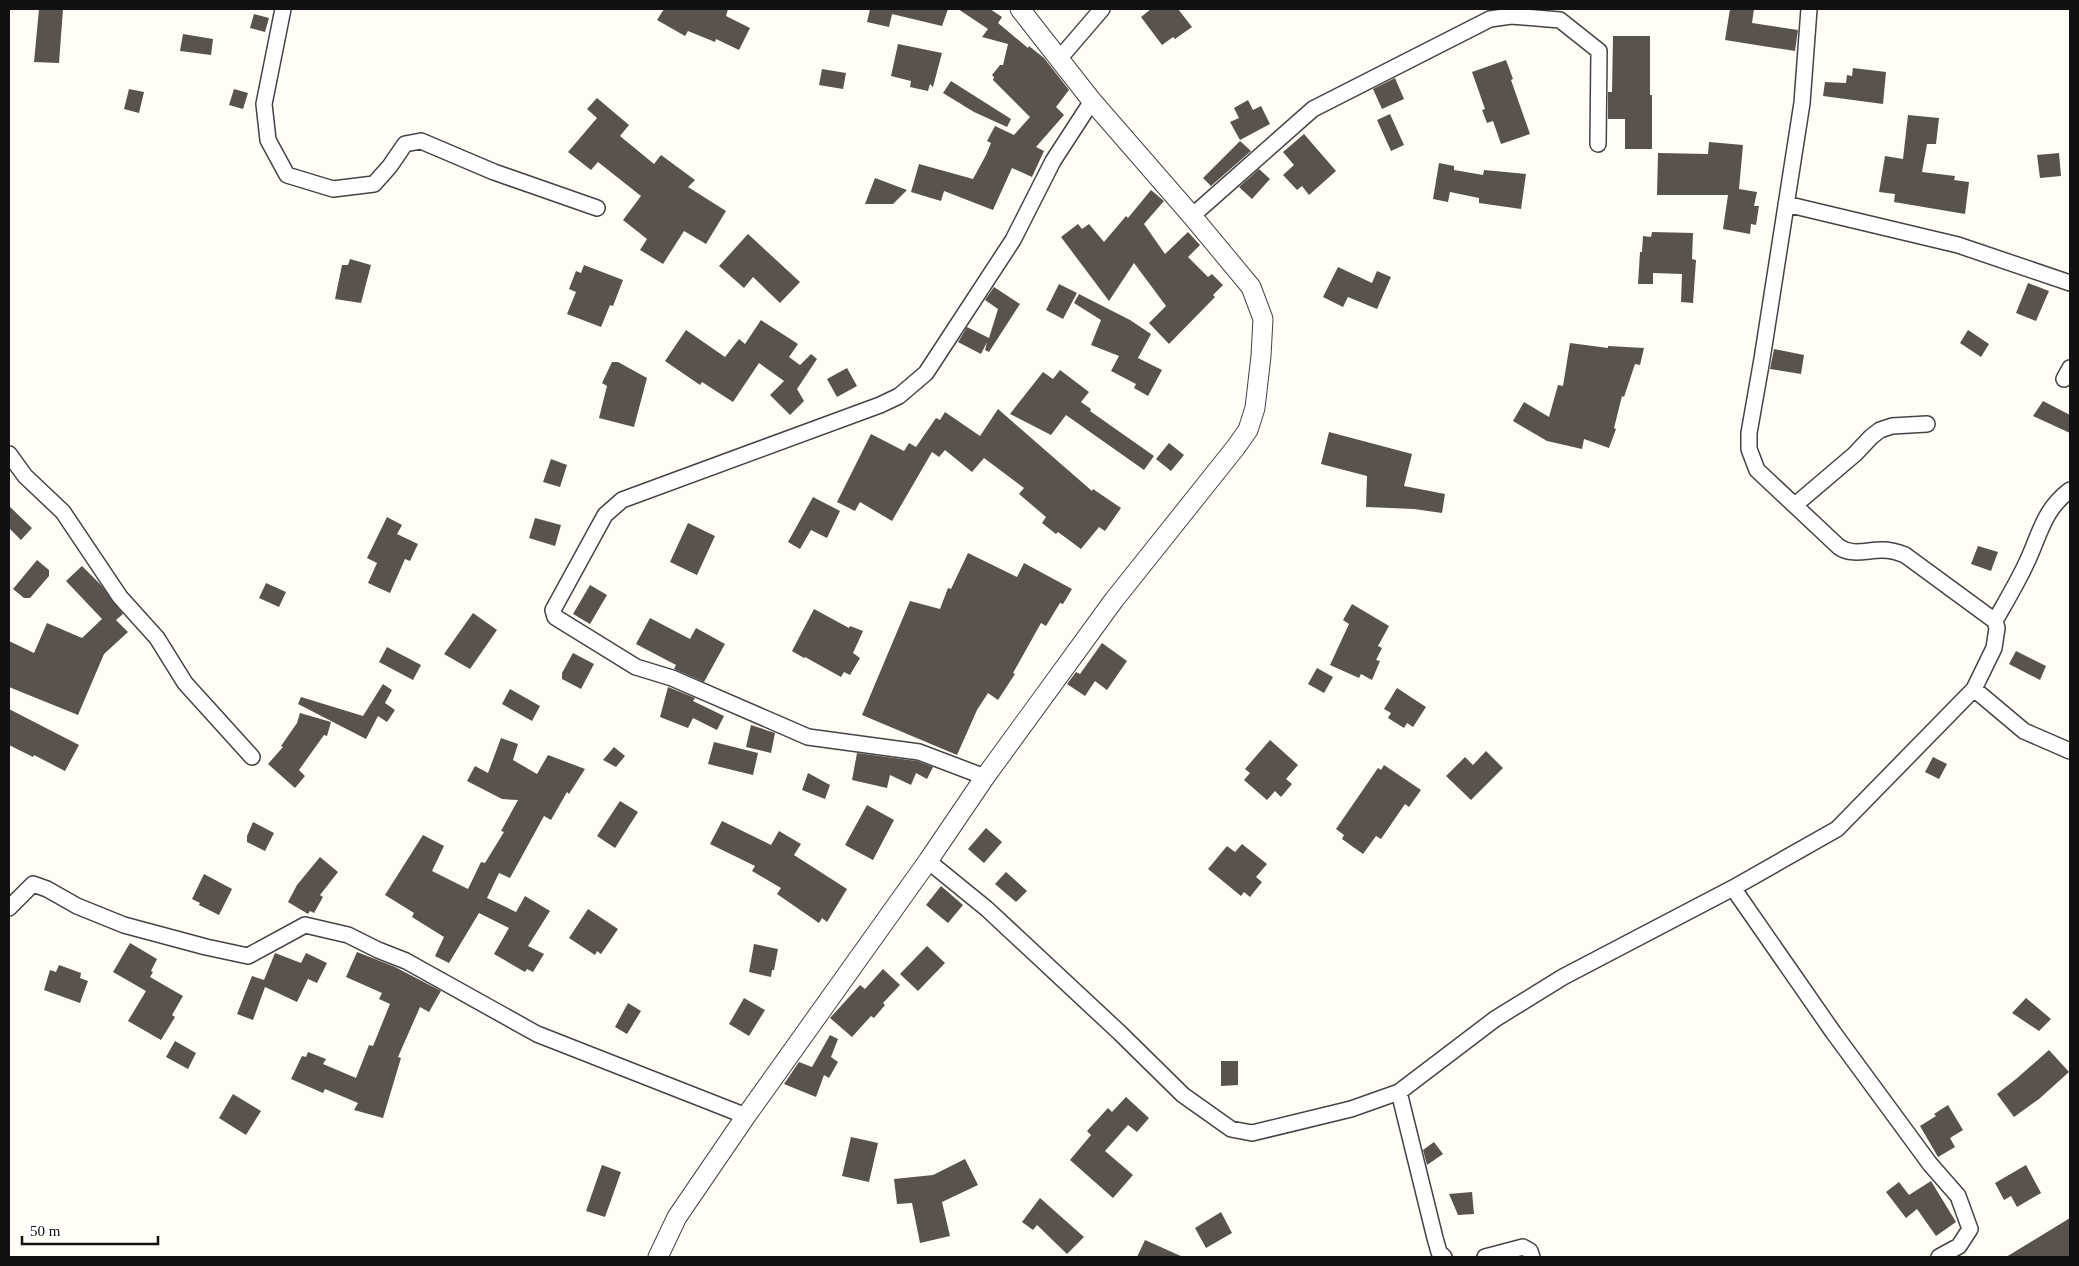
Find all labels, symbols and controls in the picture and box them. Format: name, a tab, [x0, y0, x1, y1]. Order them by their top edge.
scale bar	[22, 1214, 159, 1246]
text: 50 m	[30, 1223, 61, 1239]

